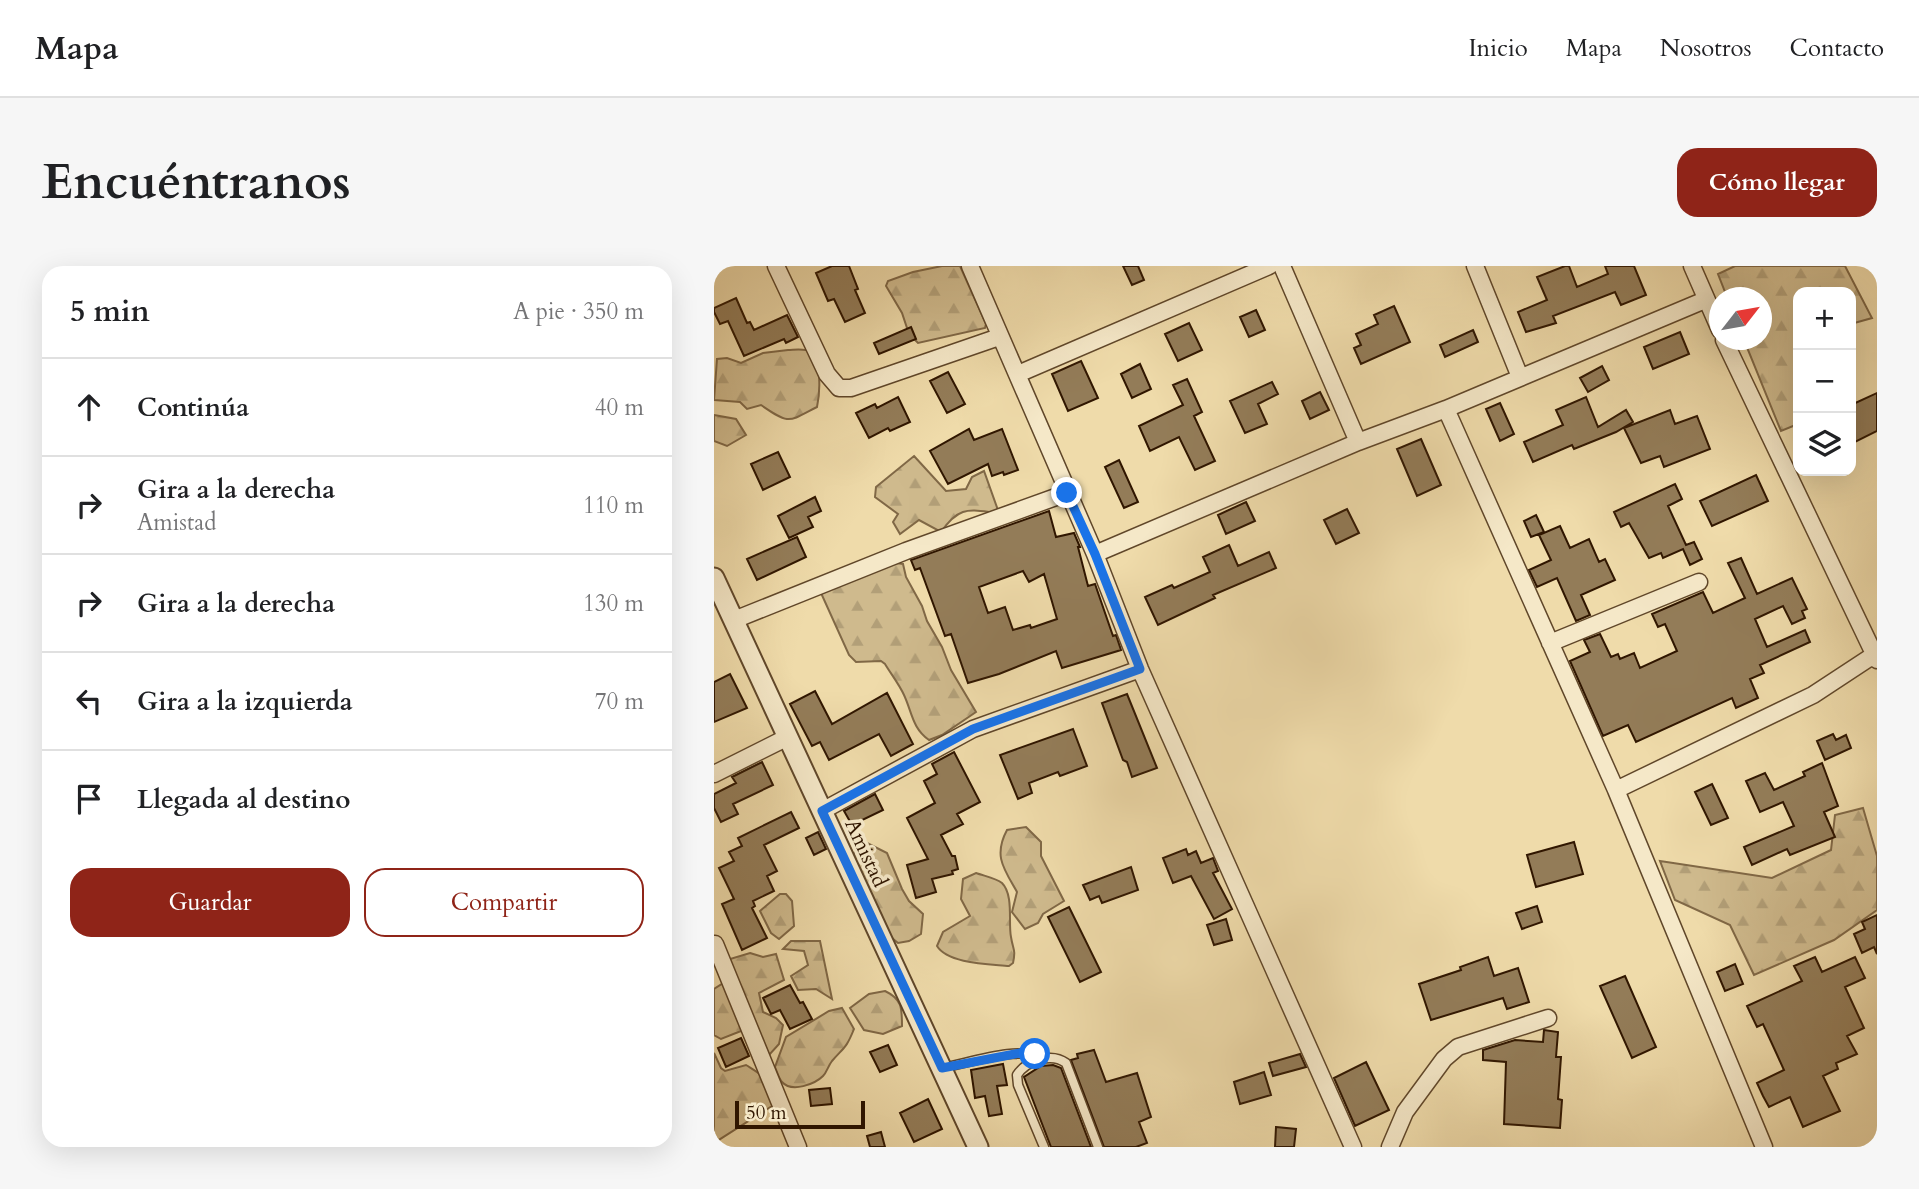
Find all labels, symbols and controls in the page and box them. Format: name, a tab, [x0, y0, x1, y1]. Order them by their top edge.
text: Mapa	[35, 26, 119, 71]
text: Inicio	[1468, 32, 1528, 65]
text: Mapa	[1566, 32, 1622, 65]
text: Nosotros	[1660, 32, 1752, 65]
text: Contacto	[1790, 32, 1884, 65]
button: Cómo llegar	[1677, 148, 1877, 217]
text: Encuéntranos	[42, 149, 351, 216]
north arrow	[1709, 287, 1772, 350]
map controls	[1793, 287, 1856, 476]
button: +	[1793, 287, 1856, 350]
text: 5 min	[70, 291, 150, 332]
text: A pie · 350 m	[513, 296, 644, 327]
button: −	[1793, 350, 1856, 413]
icon: ahead	[70, 388, 108, 426]
text: Continúa	[137, 390, 249, 425]
text: 40 m	[595, 392, 644, 423]
button: layers	[1793, 413, 1856, 476]
text: Gira a la derecha	[137, 472, 335, 507]
route end	[1051, 477, 1082, 508]
icon: right	[70, 486, 108, 524]
text: 110 m	[583, 490, 644, 521]
text: Amistad	[137, 507, 216, 538]
icon: right	[70, 584, 108, 622]
text: Gira a la derecha	[137, 586, 335, 621]
text: 130 m	[583, 588, 644, 619]
icon: left	[70, 682, 108, 720]
text: Gira a la izquierda	[137, 684, 353, 719]
text: 70 m	[595, 686, 644, 717]
icon: arrive	[70, 780, 108, 818]
text: Llegada al destino	[137, 782, 351, 817]
street label: Amistad	[838, 814, 894, 892]
button: Guardar	[70, 868, 350, 937]
button: Compartir	[364, 868, 644, 937]
route start	[1019, 1038, 1050, 1069]
scale bar	[735, 1098, 864, 1130]
text: 50 m	[746, 1100, 787, 1126]

